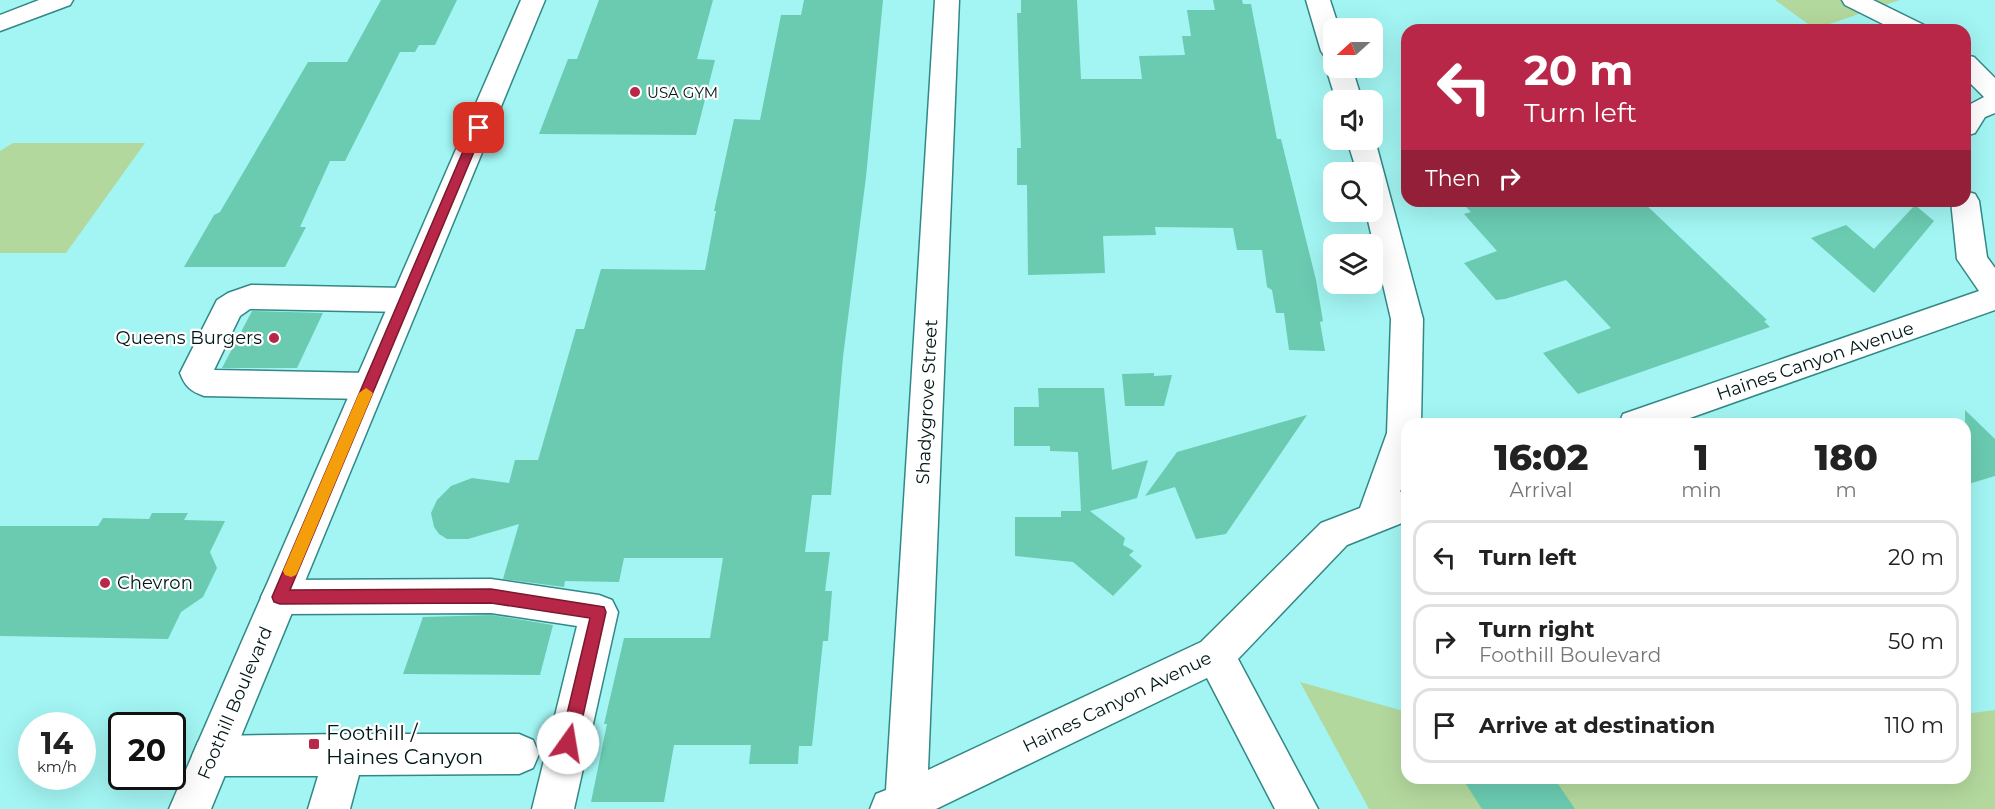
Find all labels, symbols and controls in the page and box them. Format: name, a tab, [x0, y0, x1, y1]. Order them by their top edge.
north arrow	[1323, 18, 1383, 78]
map controls	[1323, 18, 1383, 294]
text: 20 m	[1524, 44, 1633, 96]
icon: left	[1425, 48, 1503, 126]
place label: USA GYM	[647, 83, 718, 102]
marker: USA GYM	[628, 85, 642, 99]
button: sound	[1323, 90, 1383, 150]
text: Turn left	[1524, 96, 1637, 129]
pin	[453, 102, 504, 153]
icon: arrive	[462, 111, 495, 144]
button: search	[1323, 162, 1383, 222]
icon: right	[1493, 162, 1526, 195]
text: Then	[1425, 165, 1481, 192]
button: layers	[1323, 234, 1383, 294]
street label: Haines Canyon Avenue	[1713, 317, 1917, 405]
street label: Shadygrove Street	[912, 319, 942, 485]
place label: Queens Burgers	[116, 327, 262, 349]
marker: Queens Burgers	[267, 331, 281, 345]
text: 16:02	[1494, 435, 1588, 479]
text: 1	[1694, 435, 1709, 479]
text: 180	[1815, 435, 1878, 479]
text: Arrival	[1510, 478, 1573, 502]
text: min	[1681, 478, 1721, 502]
text: m	[1836, 478, 1857, 502]
icon: left	[1428, 541, 1461, 574]
text: Turn left	[1479, 544, 1577, 571]
text: 20 m	[1888, 544, 1944, 571]
place label: Chevron	[117, 572, 193, 594]
marker: Chevron	[98, 576, 112, 590]
text: Turn right	[1479, 616, 1594, 643]
street label: Foothill Boulevard	[193, 623, 277, 783]
icon: right	[1428, 625, 1461, 658]
text: 50 m	[1888, 628, 1944, 655]
text: Foothill Boulevard	[1479, 643, 1661, 667]
street label: Haines Canyon Avenue	[1019, 647, 1215, 757]
icon: arrive	[1428, 709, 1461, 742]
position arrow	[536, 711, 600, 775]
speed limit sign: 20	[108, 712, 186, 790]
text: Arrive at destination	[1479, 712, 1715, 739]
text: 110 m	[1884, 712, 1944, 739]
place label: Foothill / Haines Canyon	[326, 720, 483, 769]
text: 14	[41, 725, 73, 762]
marker: Foothill / Haines Canyon	[307, 737, 321, 751]
text: km/h	[37, 757, 77, 776]

